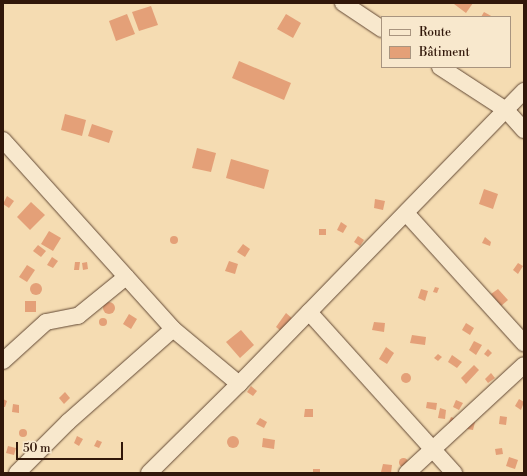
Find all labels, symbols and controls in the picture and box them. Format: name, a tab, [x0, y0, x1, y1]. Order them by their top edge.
legend	[381, 16, 511, 68]
text: Route	[419, 25, 451, 40]
text: Bâtiment	[419, 45, 470, 60]
scale bar	[18, 434, 125, 460]
text: 50 m	[23, 441, 51, 456]

